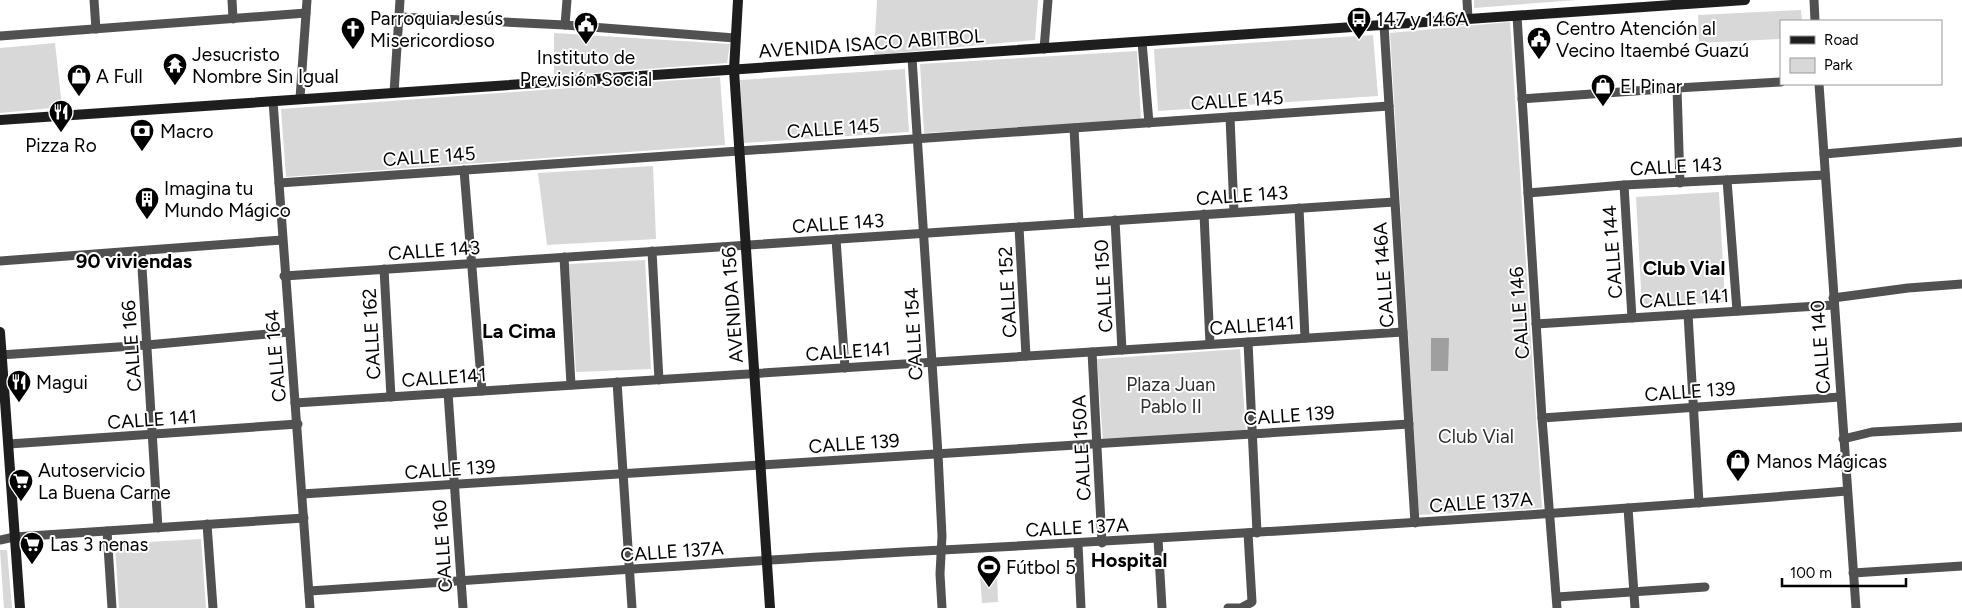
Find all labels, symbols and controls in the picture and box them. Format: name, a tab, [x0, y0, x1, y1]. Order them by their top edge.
bus stop icon: 147 y 146A	[1346, 6, 1372, 40]
place label: Parroquia Jesús Misericordioso	[370, 7, 503, 52]
place label: 147 y 146A	[1376, 8, 1469, 31]
public building icon: Instituto de Previsión Social	[573, 11, 599, 45]
church icon: Parroquia Jesús Misericordioso	[340, 16, 366, 50]
place label: Centro Atención al Vecino Itaembé Guazú	[1556, 17, 1749, 62]
legend	[1780, 20, 1942, 85]
street label: AVENIDA ISACO ABITBOL	[758, 24, 985, 63]
public building icon: Centro Atención al Vecino Itaembé Guazú	[1526, 26, 1552, 60]
text: Road	[1824, 31, 1859, 49]
place label: Jesucristo Nombre Sin Igual	[192, 43, 339, 88]
place label: Instituto de Previsión Social	[520, 46, 652, 91]
temple icon: Jesucristo Nombre Sin Igual	[162, 52, 188, 86]
text: Park	[1824, 56, 1853, 74]
shop icon: A Full	[66, 63, 92, 97]
place label: A Full	[96, 65, 143, 88]
shop icon: El Pinar	[1590, 73, 1616, 107]
place label: El Pinar	[1620, 75, 1683, 98]
street label: CALLE 145	[1190, 86, 1284, 115]
restaurant icon: Pizza Ro	[48, 99, 74, 133]
street label: CALLE 145	[786, 114, 880, 143]
bank icon: Macro	[129, 118, 155, 152]
place label: Macro	[160, 120, 214, 143]
place label: Pizza Ro	[25, 134, 97, 157]
street label: CALLE 145	[382, 142, 476, 171]
street label: CALLE 143	[1629, 153, 1723, 180]
place label: Imagina tu Mundo Mágico	[164, 177, 291, 222]
street label: CALLE 143	[1195, 181, 1289, 210]
building icon: Imagina tu Mundo Mágico	[134, 186, 160, 220]
street label: CALLE 144	[1598, 204, 1627, 300]
street label: CALLE 143	[791, 209, 885, 238]
street label: CALLE 146A	[1368, 221, 1399, 328]
street label: CALLE 143	[387, 236, 481, 265]
street label: CALLE 150	[1090, 239, 1117, 333]
street label: AVENIDA 156	[717, 246, 748, 364]
street label: CALLE 152	[994, 246, 1021, 338]
district label: 90 viviendas	[76, 249, 192, 273]
district label: Club Vial	[1643, 256, 1725, 280]
street label: CALLE 146	[1505, 266, 1534, 360]
street label: CALLE 141	[1638, 284, 1730, 313]
street label: CALLE 154	[900, 287, 927, 381]
street label: CALLE 162	[358, 288, 385, 380]
street label: CALLE 166	[117, 299, 146, 392]
street label: CALLE 140	[1806, 299, 1835, 395]
street label: CALLE 164	[260, 309, 291, 403]
street label: CALLE141	[1209, 311, 1295, 340]
district label: La Cima	[482, 319, 556, 343]
street label: CALLE141	[805, 337, 891, 366]
street label: CALLE141	[401, 363, 487, 392]
restaurant icon: Magui	[6, 369, 32, 403]
place label: Magui	[36, 371, 88, 394]
park label: Plaza Juan Pablo II	[1126, 373, 1216, 418]
street label: CALLE 139	[1644, 377, 1736, 406]
street label: CALLE 150A	[1067, 394, 1096, 502]
street label: CALLE 139	[1243, 401, 1335, 430]
street label: CALLE 141	[106, 405, 198, 434]
park label: Club Vial	[1438, 425, 1514, 448]
street label: CALLE 139	[808, 429, 900, 458]
shop icon: Manos Mágicas	[1725, 448, 1751, 482]
place label: Manos Mágicas	[1756, 450, 1887, 473]
street label: CALLE 139	[404, 455, 496, 484]
place label: Autoservicio La Buena Carne	[38, 459, 171, 504]
supermarket icon: Autoservicio La Buena Carne	[8, 468, 34, 502]
street label: CALLE 137A	[1429, 487, 1534, 518]
street label: CALLE 160	[428, 499, 457, 593]
street label: CALLE 137A	[1025, 513, 1129, 542]
supermarket icon: Las 3 nenas	[19, 531, 45, 565]
place label: Las 3 nenas	[50, 533, 148, 556]
street label: CALLE 137A	[620, 536, 725, 567]
district label: Hospital	[1091, 548, 1167, 572]
sports icon: Fútbol 5	[976, 554, 1002, 588]
place label: Fútbol 5	[1006, 556, 1076, 579]
scale bar	[1782, 556, 1906, 588]
text: 100 m	[1790, 564, 1832, 582]

